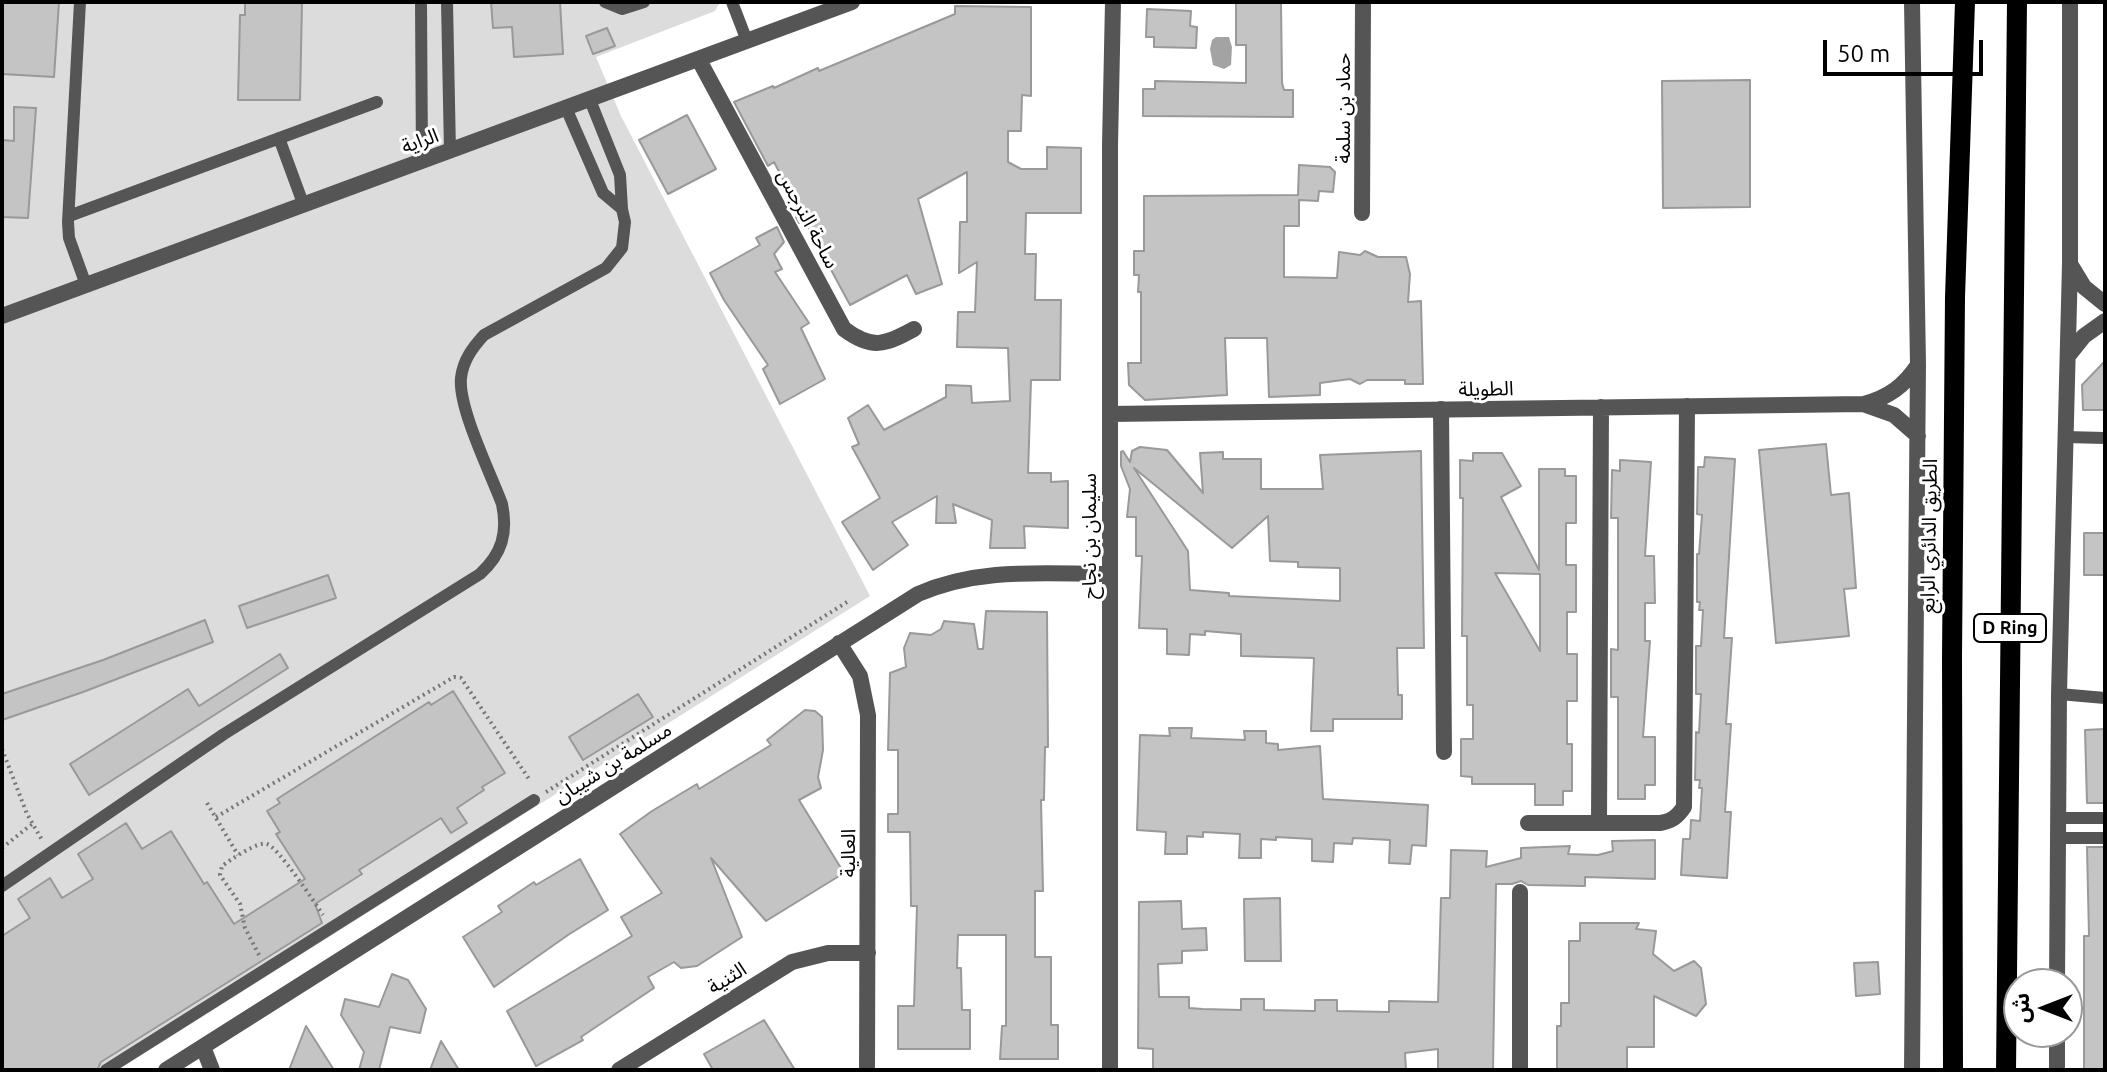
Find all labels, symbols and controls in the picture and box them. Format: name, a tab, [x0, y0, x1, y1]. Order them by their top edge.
scale bar	[1827, 24, 1987, 74]
text: 50 m	[1837, 40, 1890, 67]
street label: حماد بن سلمة	[1331, 53, 1355, 163]
street label: الراية	[398, 123, 442, 159]
street label: ساحة النرجس	[772, 165, 844, 273]
street label: الطويلة	[1458, 377, 1514, 401]
street label: الطريق الدائري الرابع	[1916, 458, 1942, 614]
street label: سليمان بن نجاح	[1077, 473, 1101, 599]
road number: D Ring	[1974, 614, 2046, 642]
street label: مسلمة بن شيبان	[550, 717, 676, 809]
street label: العالية	[836, 829, 860, 877]
street label: الثنية	[703, 957, 751, 999]
north arrow	[2003, 968, 2083, 1048]
text: ش	[2008, 993, 2033, 1023]

